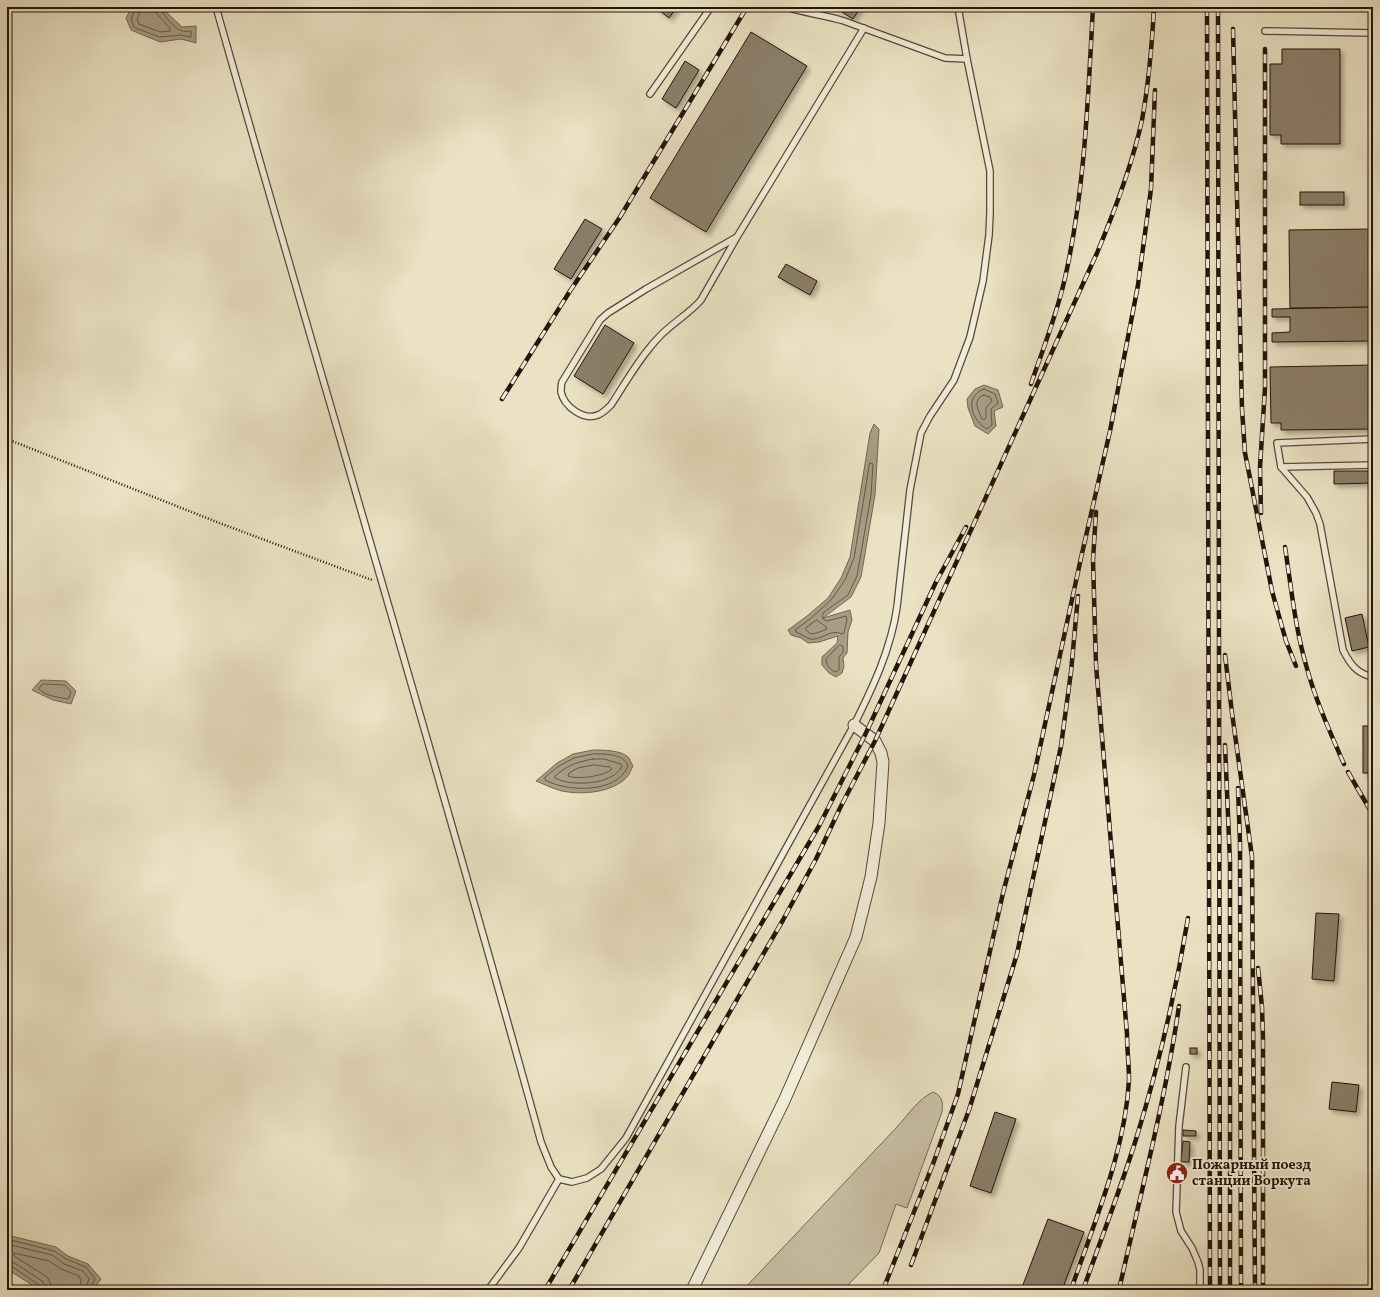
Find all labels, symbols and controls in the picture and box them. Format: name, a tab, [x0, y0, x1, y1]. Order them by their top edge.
place label: Пожарный поезд станции Воркута	[1192, 1156, 1312, 1191]
public building icon: Пожарный поезд станции Воркута	[1164, 1160, 1190, 1186]

